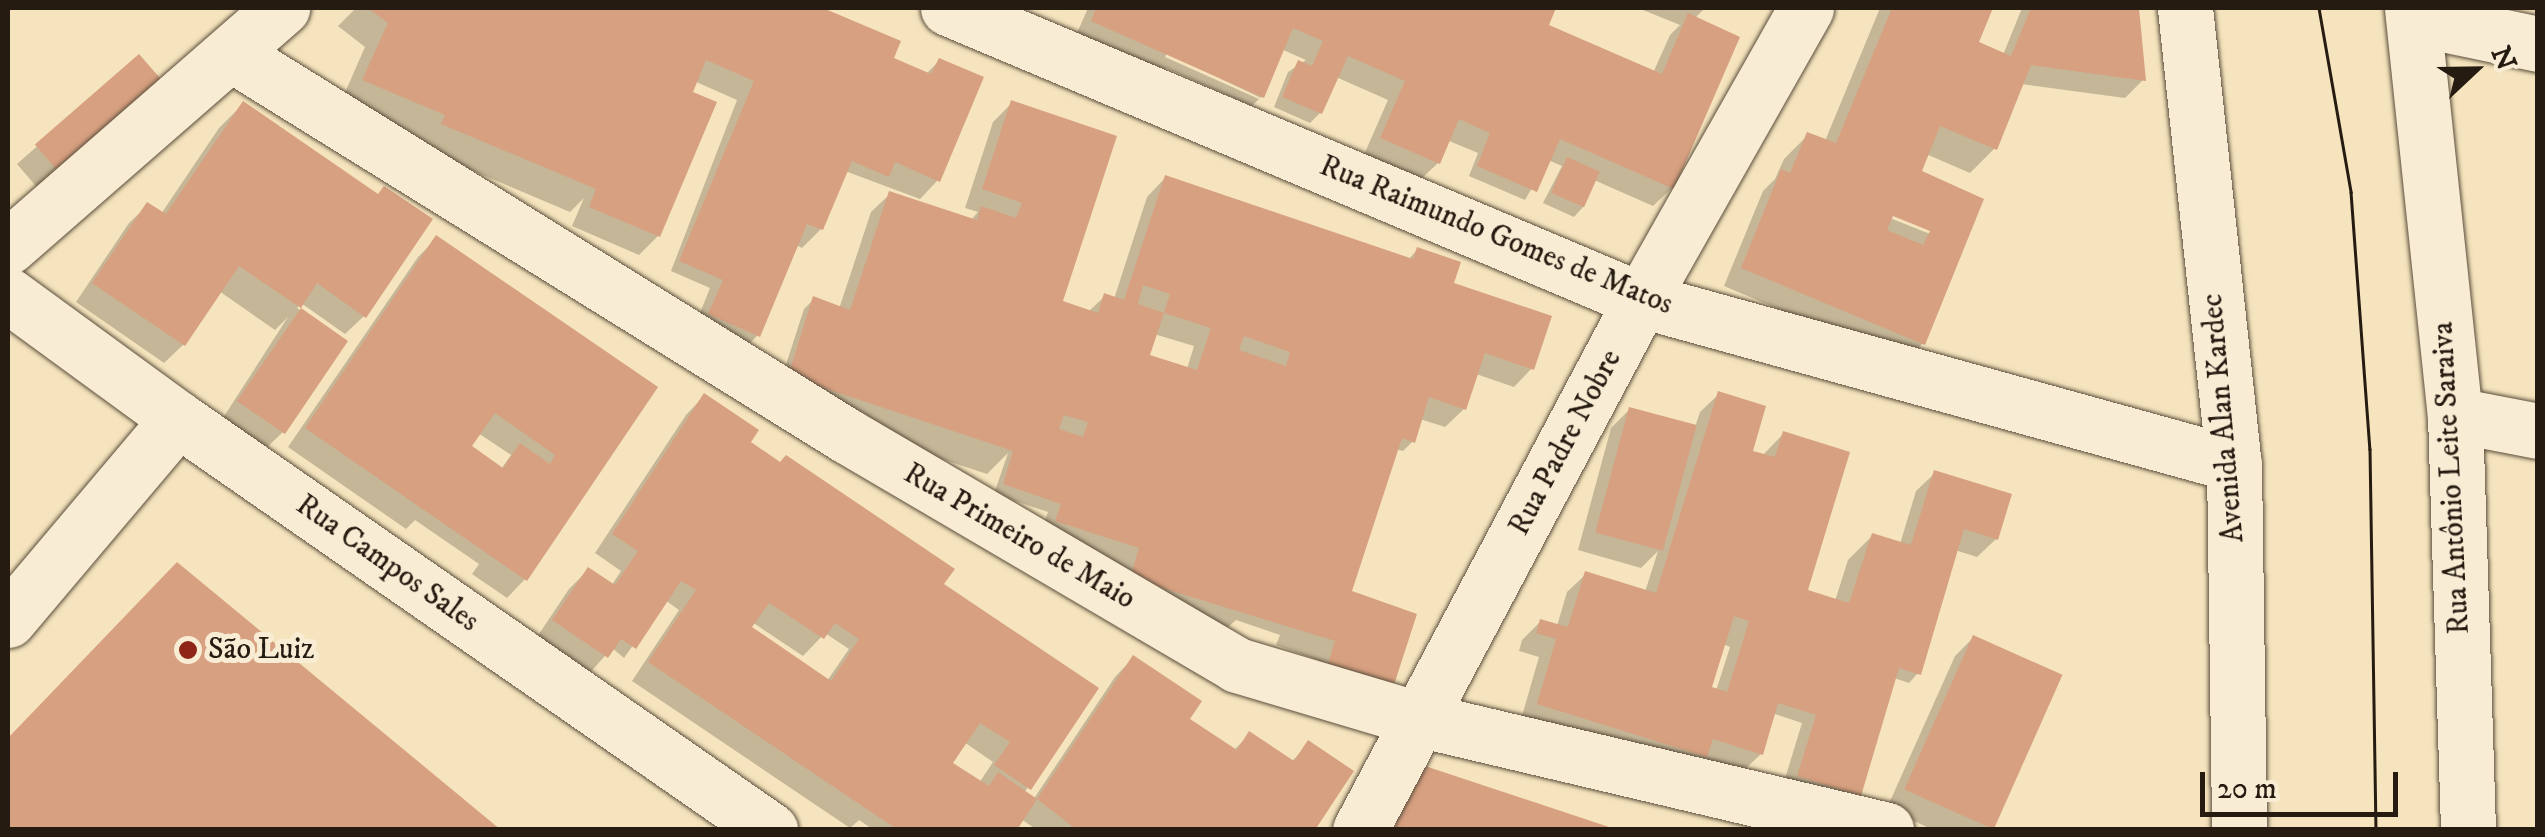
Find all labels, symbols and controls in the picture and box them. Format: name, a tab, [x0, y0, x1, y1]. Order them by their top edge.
north arrow	[2425, 20, 2525, 120]
text: N	[2483, 41, 2524, 76]
street label: Rua Raimundo Gomes de Matos	[1314, 149, 1678, 323]
street label: Avenida Alan Kardec	[2195, 292, 2253, 544]
street label: Rua Antônio Leite Saraiva	[2426, 321, 2478, 635]
street label: Rua Padre Nobre	[1502, 344, 1630, 542]
street label: Rua Primeiro de Maio	[897, 456, 1141, 618]
street label: Rua Campos Sales	[289, 488, 485, 640]
place label: São Luiz	[208, 632, 314, 668]
marker: São Luiz	[177, 639, 199, 661]
scale bar	[2205, 752, 2402, 814]
text: 20 m	[2217, 771, 2277, 808]

